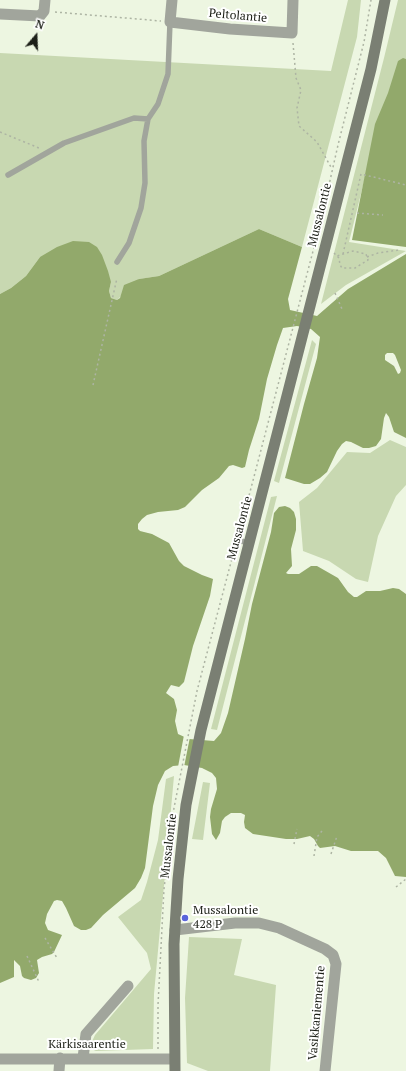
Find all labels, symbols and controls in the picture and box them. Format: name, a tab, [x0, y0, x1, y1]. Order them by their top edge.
street label: Peltolantie	[208, 6, 268, 26]
north arrow	[16, 16, 56, 56]
text: N	[34, 17, 46, 33]
street label: Mussalontie	[305, 182, 335, 248]
street label: Mussalontie	[225, 495, 255, 561]
street label: Mussalontie	[158, 813, 180, 879]
place label: Mussalontie 428 P	[193, 904, 258, 932]
marker: Mussalontie 428 P	[180, 913, 190, 923]
street label: Vasikkaniementie	[306, 965, 328, 1061]
street label: Kärkisaarentie	[48, 1038, 126, 1052]

